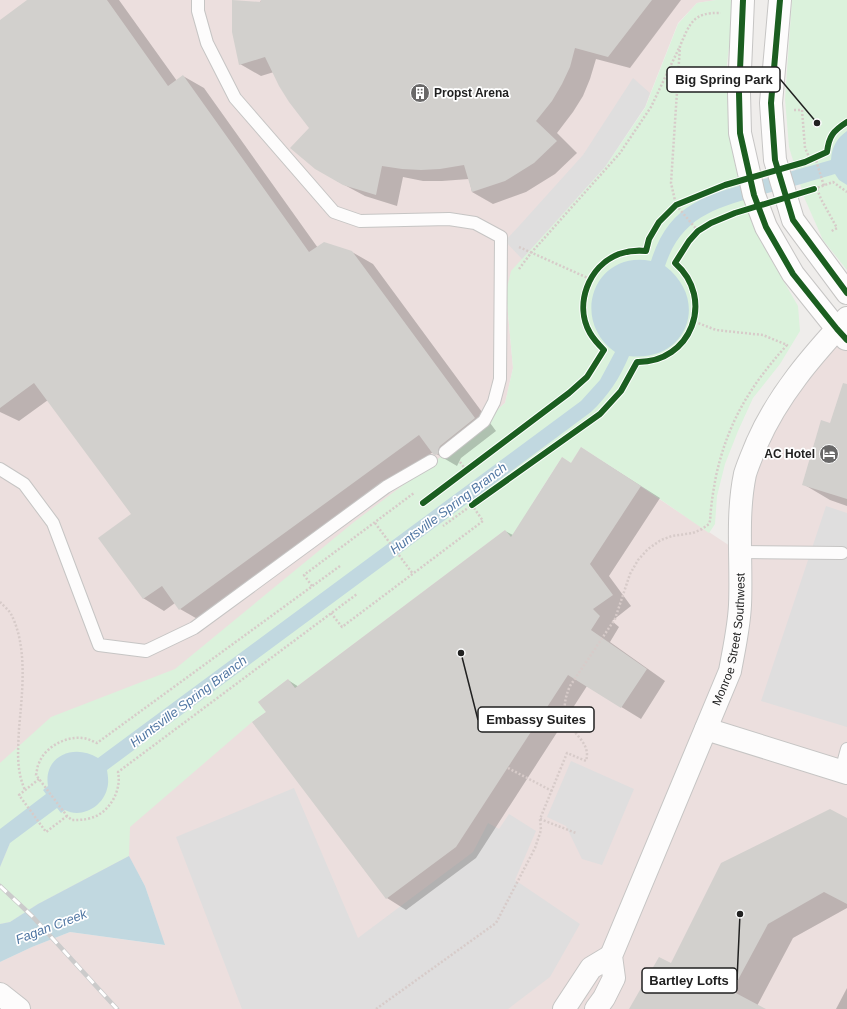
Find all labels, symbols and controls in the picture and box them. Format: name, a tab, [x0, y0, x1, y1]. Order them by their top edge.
callout: Big Spring Park	[667, 67, 780, 92]
text: Big Spring Park	[675, 72, 774, 87]
building icon: Propst Arena	[409, 82, 431, 104]
place label: Propst Arena	[434, 86, 509, 100]
hotel icon: AC Hotel	[818, 443, 840, 465]
place label: AC Hotel	[764, 447, 815, 461]
water label: Huntsville Spring Branch	[387, 460, 510, 557]
street label: Monroe Street Southwest	[709, 572, 747, 708]
water label: Huntsville Spring Branch	[127, 653, 250, 750]
callout: Embassy Suites	[478, 707, 594, 732]
text: Embassy Suites	[486, 712, 586, 727]
water label: Fagan Creek	[13, 905, 90, 947]
callout: Bartley Lofts	[642, 968, 737, 993]
text: Bartley Lofts	[649, 973, 729, 988]

